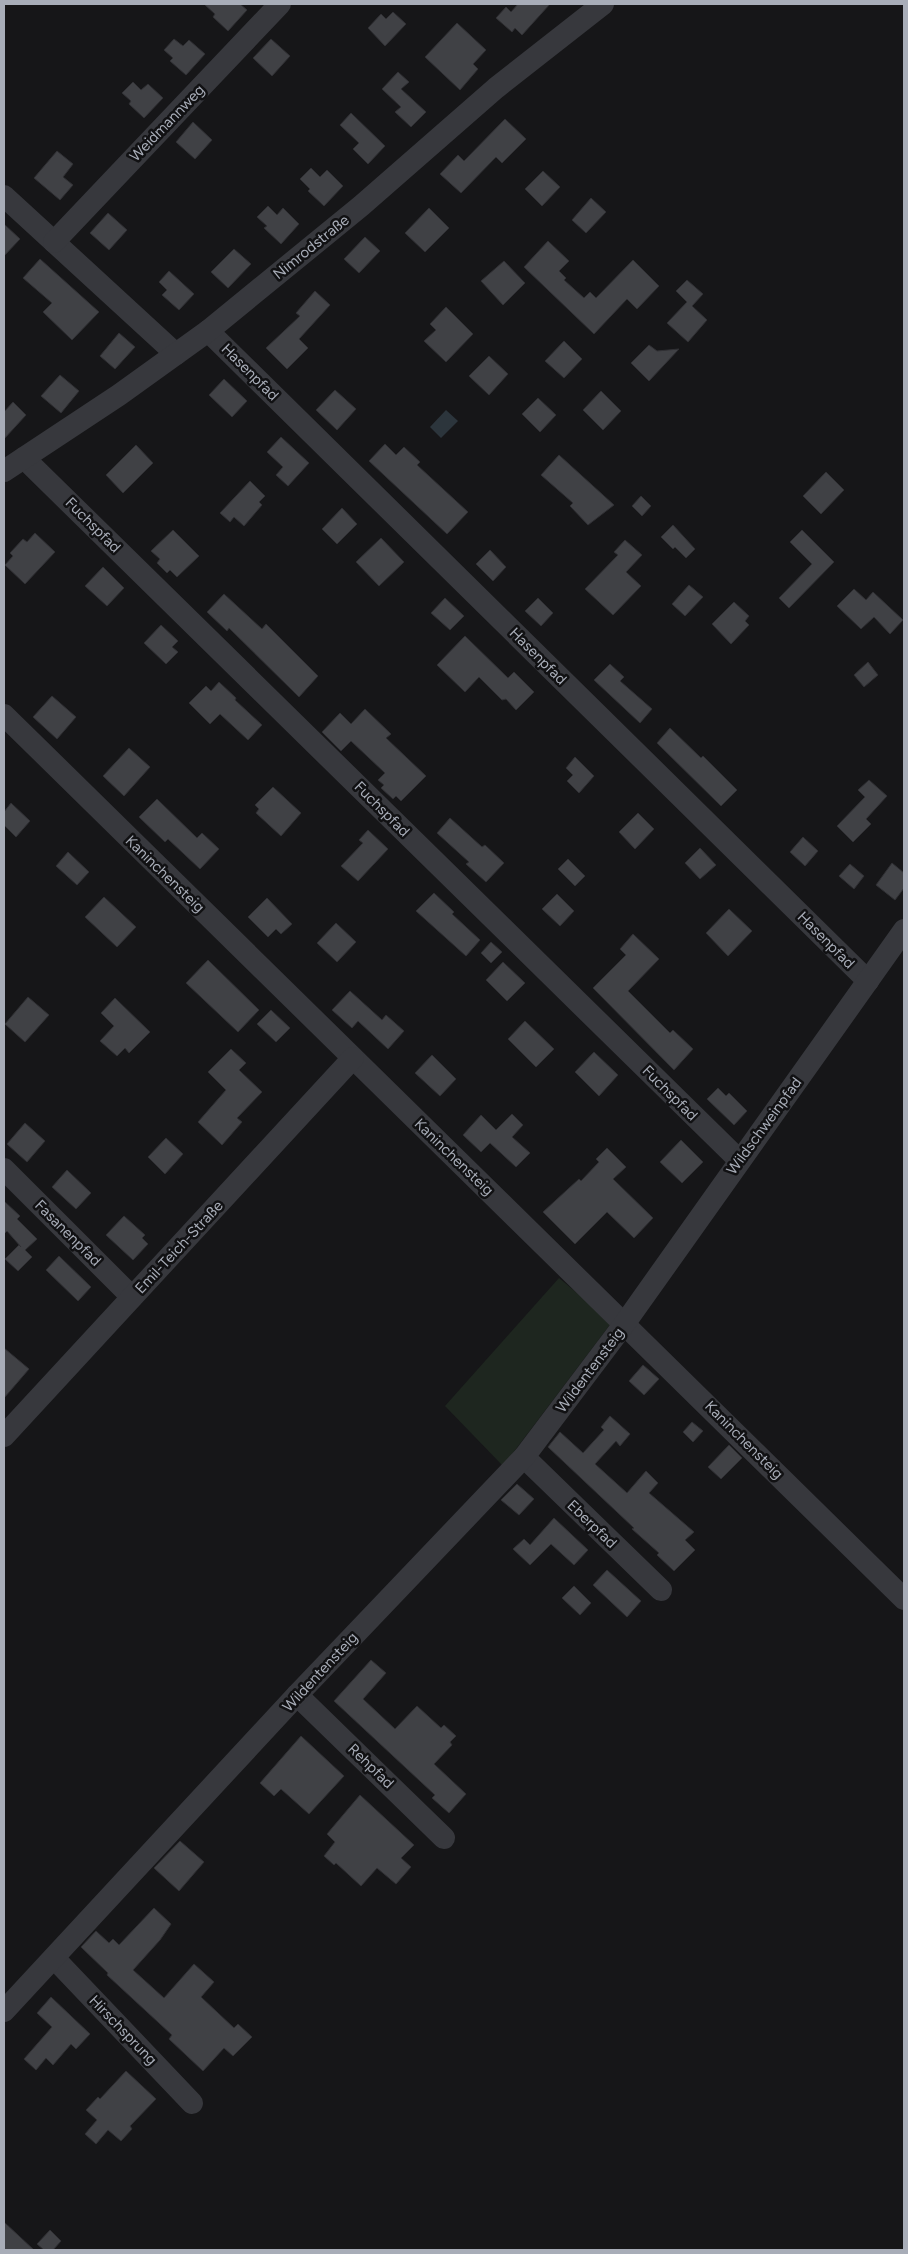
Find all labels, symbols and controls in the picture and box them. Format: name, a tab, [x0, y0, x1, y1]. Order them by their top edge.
street label: Weidmannweg	[126, 81, 208, 165]
street label: Nimrodstraße	[269, 211, 353, 283]
street label: Hasenpfad	[218, 340, 282, 404]
street label: Fuchspfad	[62, 494, 124, 556]
street label: Hasenpfad	[506, 624, 570, 688]
street label: Fuchspfad	[351, 778, 413, 840]
street label: Kaninchensteig	[122, 832, 208, 916]
street label: Hasenpfad	[794, 908, 858, 972]
street label: Fuchspfad	[639, 1062, 701, 1124]
street label: Wildschweinpfad	[723, 1074, 805, 1178]
street label: Kaninchensteig	[411, 1115, 497, 1199]
street label: Fasanenpfad	[31, 1196, 105, 1270]
street label: Emil-Teich-Straße	[131, 1197, 227, 1297]
street label: Wildentensteig	[552, 1324, 628, 1416]
street label: Kaninchensteig	[701, 1397, 787, 1483]
street label: Eberpfad	[564, 1496, 620, 1552]
street label: Wildentensteig	[279, 1629, 361, 1715]
street label: Rehpfad	[344, 1740, 398, 1792]
street label: Hirschsprung	[85, 1991, 161, 2069]

